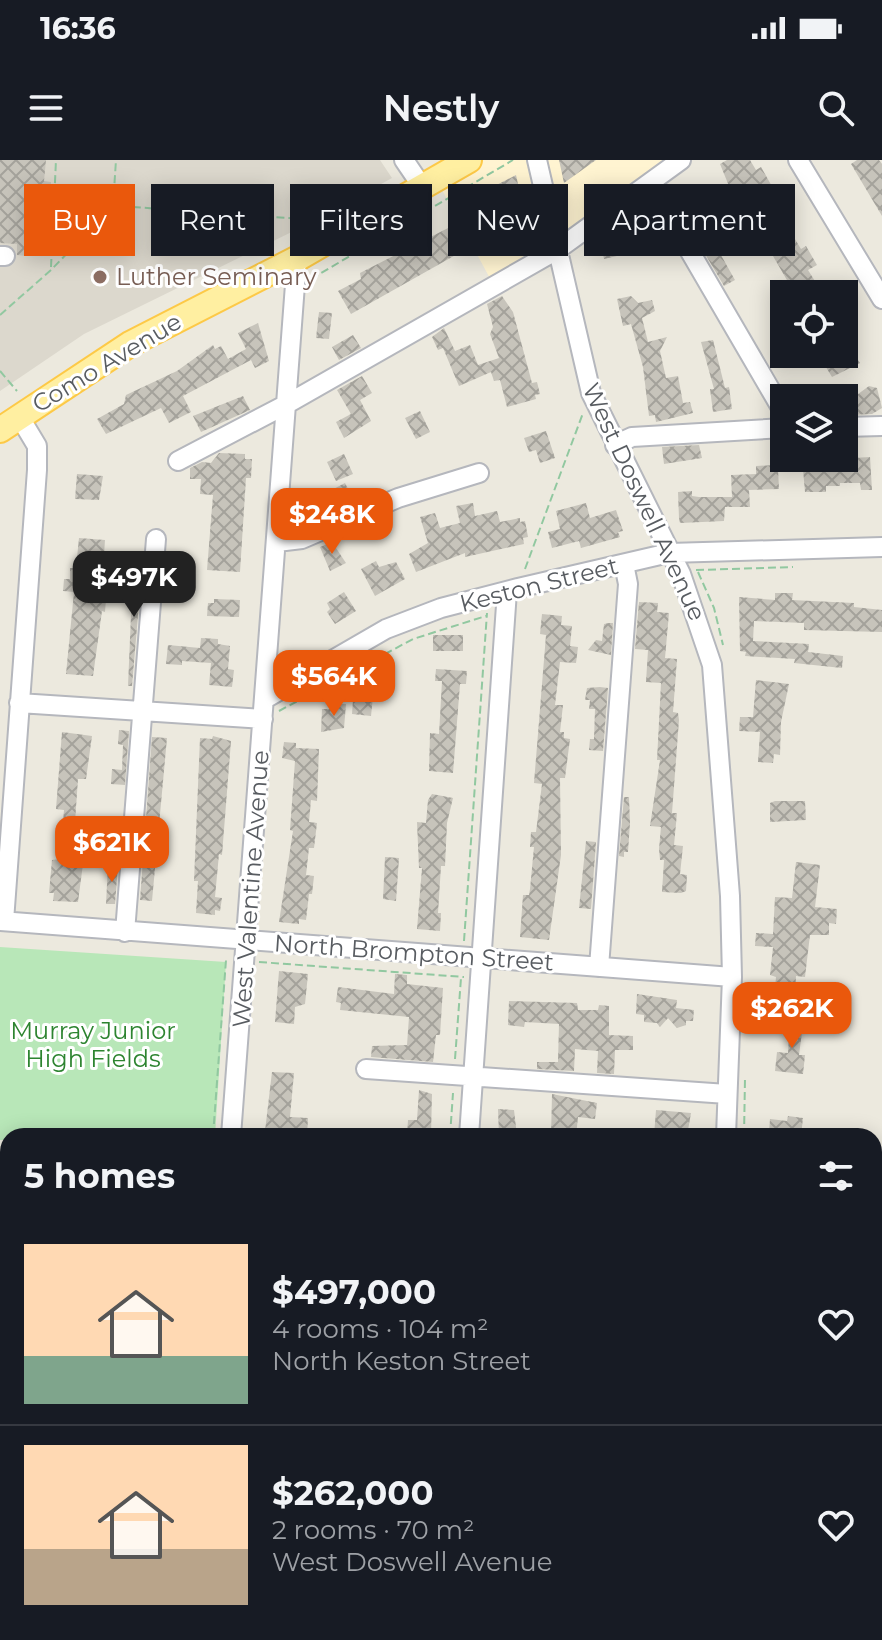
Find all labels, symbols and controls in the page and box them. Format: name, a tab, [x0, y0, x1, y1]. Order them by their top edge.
text: 16:36	[40, 10, 116, 47]
icon: menu	[24, 86, 68, 130]
text: Nestly	[383, 86, 499, 130]
icon: search	[814, 86, 858, 130]
chip: Buy	[24, 184, 135, 256]
chip: Rent	[151, 184, 274, 256]
chip: Filters	[290, 184, 432, 256]
chip: New	[448, 184, 568, 256]
chip: Apartment	[584, 184, 795, 256]
place label: Luther Seminary	[116, 262, 317, 291]
marker: Luther Seminary	[91, 268, 109, 286]
map controls	[770, 280, 858, 472]
button: locate	[770, 280, 858, 368]
street label: Como Avenue	[27, 307, 187, 418]
street label: West Doswell Avenue	[577, 378, 712, 625]
button: layers	[770, 384, 858, 472]
pin: $248K	[276, 488, 388, 556]
text: $248K	[289, 498, 375, 530]
pin: $497K	[78, 551, 190, 619]
street label: Keston Street	[457, 551, 621, 618]
text: $497K	[91, 561, 177, 593]
pin: $564K	[278, 650, 390, 718]
text: $564K	[291, 660, 377, 692]
street label: West Valentine Avenue	[226, 749, 275, 1029]
pin: $621K	[56, 816, 168, 884]
text: $621K	[73, 826, 151, 858]
street label: North Brompton Street	[273, 928, 555, 977]
pin: $262K	[736, 982, 848, 1050]
text: $262K	[750, 992, 834, 1024]
park label: Murray Junior High Fields	[10, 1016, 176, 1073]
icon: filters	[814, 1154, 858, 1198]
text: 5 homes	[24, 1155, 175, 1197]
text: $497,000	[272, 1271, 436, 1313]
icon: home	[88, 1276, 184, 1372]
icon: heart	[814, 1302, 858, 1346]
text: 4 rooms · 104 m²	[272, 1313, 489, 1345]
text: North Keston Street	[272, 1345, 531, 1377]
text: $262,000	[272, 1472, 434, 1514]
icon: home	[88, 1477, 184, 1573]
icon: heart	[814, 1503, 858, 1547]
text: 2 rooms · 70 m²	[272, 1514, 474, 1546]
text: West Doswell Avenue	[272, 1546, 553, 1578]

